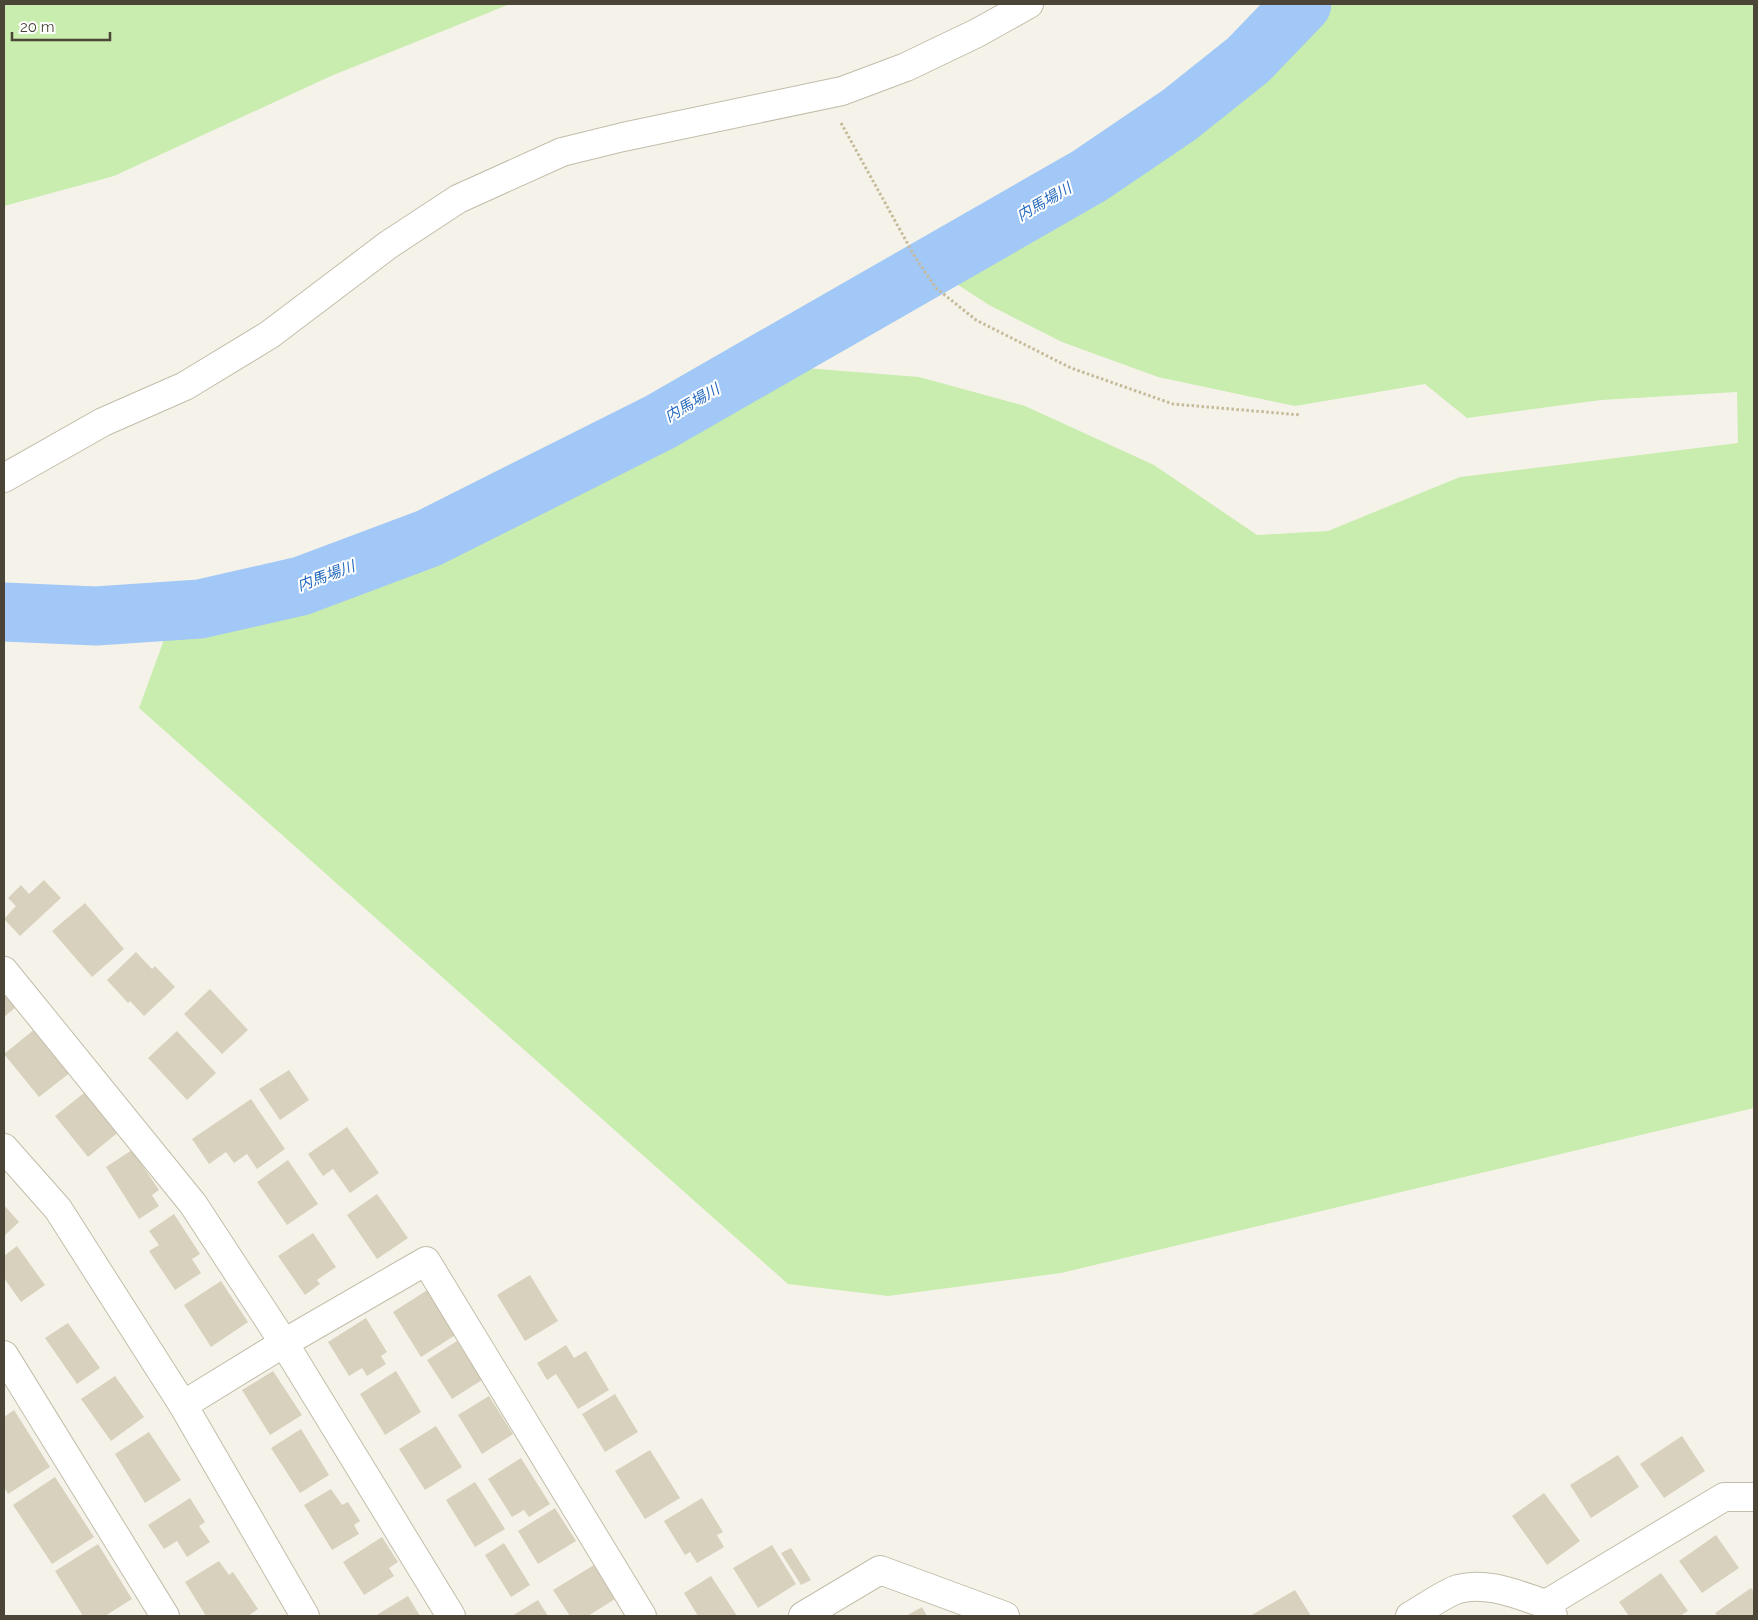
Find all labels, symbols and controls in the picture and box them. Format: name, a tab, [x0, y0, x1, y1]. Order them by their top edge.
scale bar	[12, 10, 110, 42]
text: 20 m	[20, 18, 55, 36]
water label: 内馬場川	[1014, 178, 1076, 225]
water label: 内馬場川	[662, 379, 724, 426]
water label: 内馬場川	[295, 557, 359, 595]

